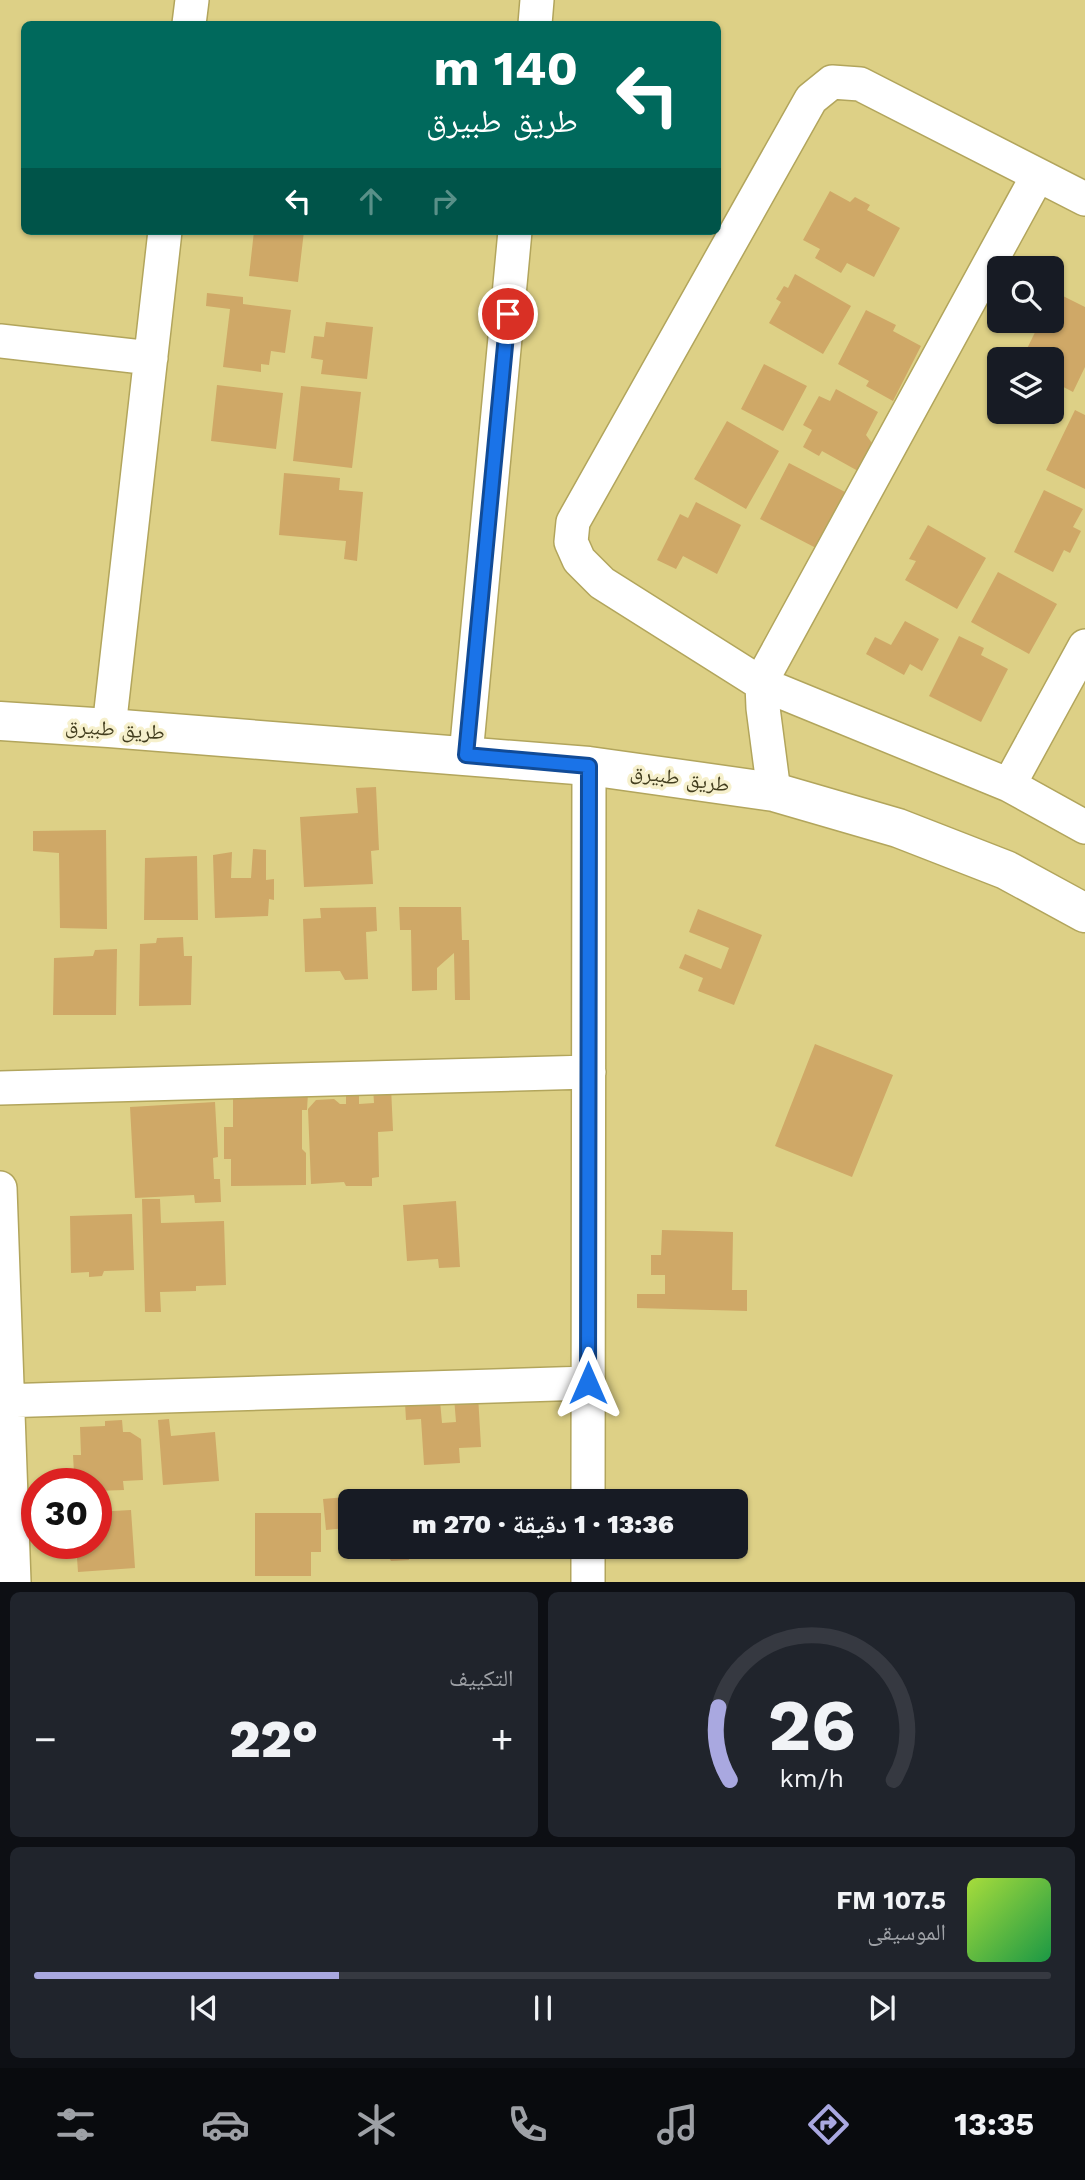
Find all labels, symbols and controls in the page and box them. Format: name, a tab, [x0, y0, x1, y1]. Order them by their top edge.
text: 140 m	[434, 39, 578, 97]
icon: left	[602, 49, 693, 140]
text: طريق طبيرق	[426, 102, 578, 140]
icon: left	[279, 182, 317, 220]
icon: ahead	[352, 182, 390, 220]
icon: right	[425, 182, 463, 220]
map controls	[987, 256, 1064, 424]
button: search	[987, 256, 1064, 333]
pin	[478, 284, 538, 344]
icon: arrive	[489, 295, 527, 333]
button: layers	[987, 347, 1064, 424]
street label: طريق طبيرق	[64, 713, 166, 745]
street label: طريق طبيرق	[629, 758, 731, 798]
position arrow	[551, 1346, 625, 1420]
speed limit sign: 30	[21, 1468, 112, 1559]
text: 13:36 · 1 دقيقة · 270 m	[412, 1509, 674, 1539]
text: التكييف	[449, 1665, 514, 1692]
text: 26	[767, 1683, 855, 1769]
text: 22°	[229, 1709, 318, 1770]
text: −	[34, 1717, 57, 1761]
text: +	[491, 1717, 513, 1761]
text: km/h	[779, 1764, 843, 1793]
text: 107.5 FM	[836, 1885, 946, 1915]
text: الموسيقى	[867, 1919, 946, 1946]
icon: previous	[185, 1989, 223, 2027]
icon: pause	[524, 1989, 562, 2027]
icon: next	[863, 1989, 901, 2027]
icon: filters	[51, 2100, 100, 2149]
icon: car	[201, 2100, 250, 2149]
icon: climate	[352, 2100, 401, 2149]
icon: phone	[503, 2100, 552, 2149]
icon: music	[653, 2100, 702, 2149]
icon: directions	[804, 2100, 853, 2149]
text: 13:35	[954, 2105, 1034, 2143]

